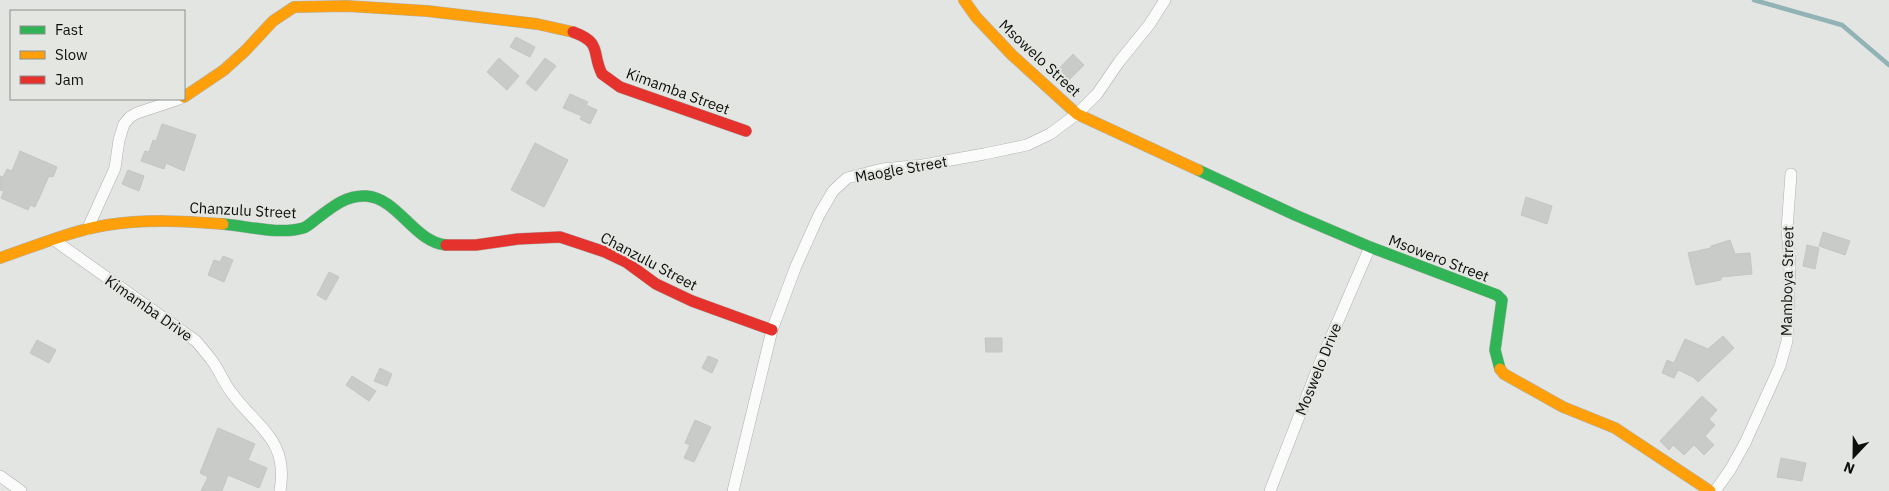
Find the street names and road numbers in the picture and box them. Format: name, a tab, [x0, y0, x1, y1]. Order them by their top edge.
street label: Msowelo Street	[995, 15, 1085, 101]
street label: Kimamba Street	[624, 63, 732, 119]
street label: Maogle Street	[853, 152, 949, 186]
street label: Chanzulu Street	[189, 198, 297, 222]
street label: Mamboya Street	[1777, 226, 1797, 336]
street label: Chanzulu Street	[597, 227, 701, 295]
street label: Msowero Street	[1386, 230, 1492, 286]
street label: Kimamba Drive	[102, 271, 196, 345]
street label: Moswelo Drive	[1291, 320, 1345, 418]

